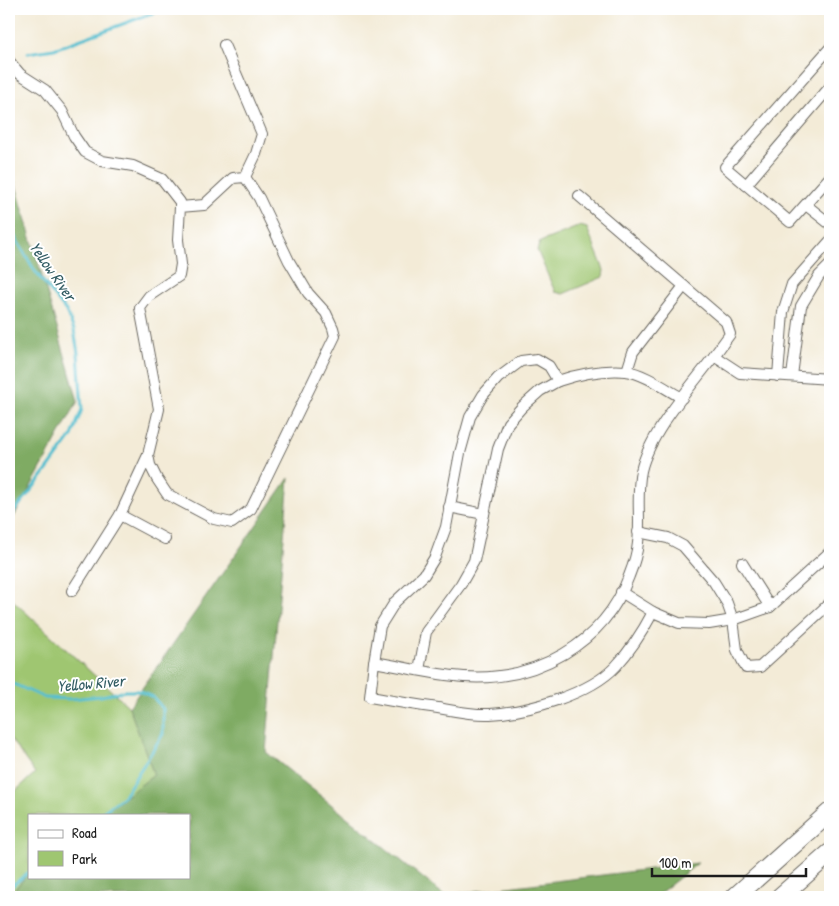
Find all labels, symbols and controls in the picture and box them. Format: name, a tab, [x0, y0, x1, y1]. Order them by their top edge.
water label: Yellow River	[25, 237, 82, 307]
water label: Yellow River	[56, 669, 127, 697]
legend	[28, 814, 190, 878]
text: Road	[72, 822, 97, 843]
scale bar	[652, 846, 805, 878]
text: Park	[72, 848, 97, 869]
text: 100 m	[659, 852, 692, 873]

